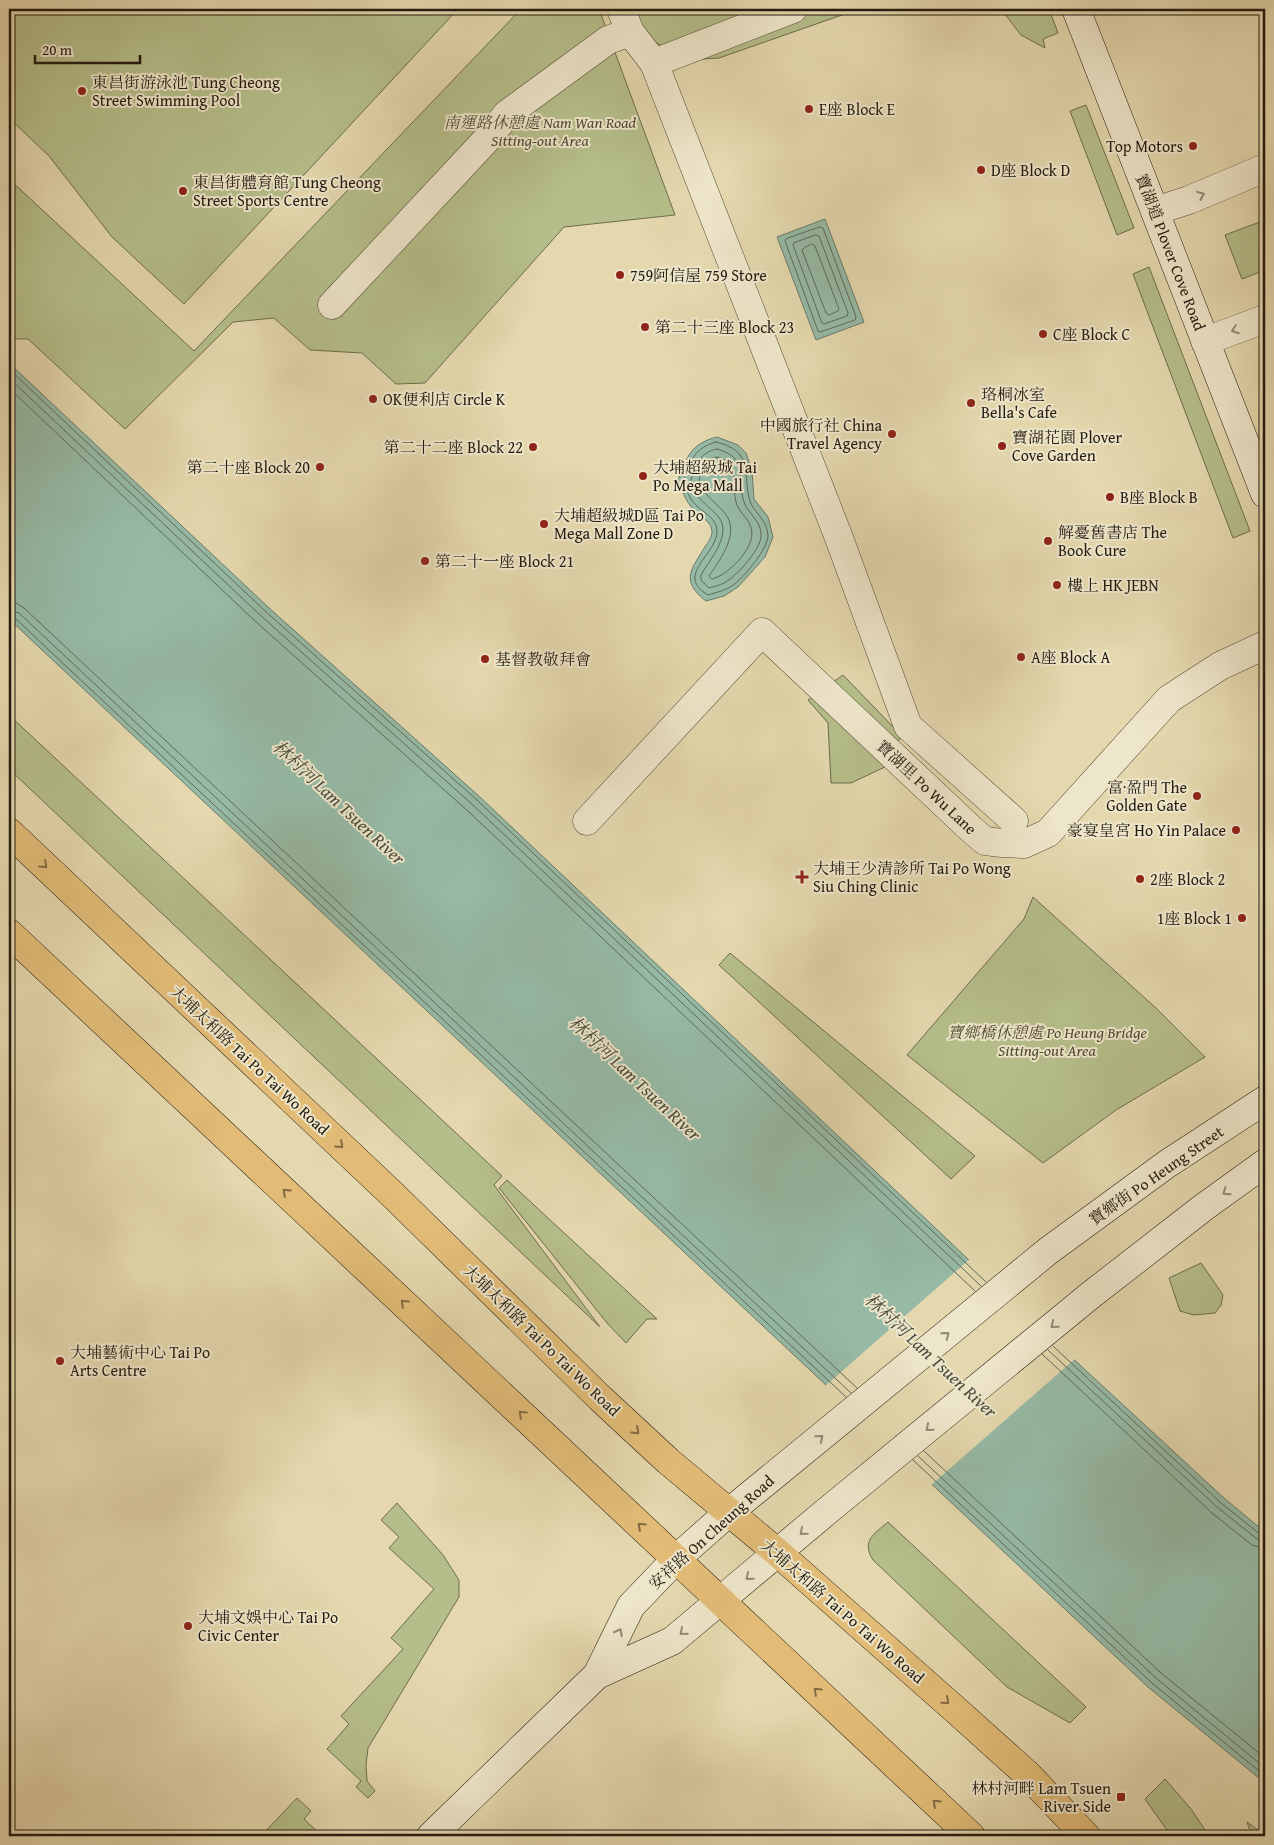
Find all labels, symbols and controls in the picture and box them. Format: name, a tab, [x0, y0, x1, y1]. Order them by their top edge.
scale bar	[35, 32, 140, 64]
text: 20 m	[42, 39, 73, 60]
place label: 東昌街游泳池 Tung Cheong Street Swimming Pool	[92, 70, 280, 112]
marker: 東昌街游泳池 Tung Cheong Street Swimming Pool	[76, 85, 88, 97]
place label: E座 Block E	[819, 97, 895, 121]
marker: E座 Block E	[803, 103, 815, 115]
park label: 南運路休憩處 Nam Wan Road Sitting-out Area	[444, 110, 637, 152]
place label: Top Motors	[1106, 134, 1183, 158]
marker: Top Motors	[1187, 140, 1199, 152]
place label: D座 Block D	[991, 158, 1070, 182]
marker: D座 Block D	[975, 164, 987, 176]
place label: 東昌街體育館 Tung Cheong Street Sports Centre	[193, 170, 381, 212]
street label: 寶湖道 Plover Cove Road	[1130, 170, 1212, 334]
marker: 東昌街體育館 Tung Cheong Street Sports Centre	[177, 185, 189, 197]
one-way arrow	[1196, 191, 1205, 201]
place label: 759阿信屋 759 Store	[630, 263, 767, 287]
marker: 759阿信屋 759 Store	[614, 269, 626, 281]
place label: 第二十三座 Block 23	[655, 315, 794, 339]
marker: 第二十三座 Block 23	[639, 321, 651, 333]
place label: C座 Block C	[1053, 322, 1130, 346]
one-way arrow	[1232, 324, 1240, 334]
marker: C座 Block C	[1037, 328, 1049, 340]
place label: 珞桐冰室 Bella's Cafe	[981, 382, 1057, 424]
place label: OK便利店 Circle K	[383, 387, 506, 411]
marker: OK便利店 Circle K	[367, 393, 379, 405]
marker: 珞桐冰室 Bella's Cafe	[965, 397, 977, 409]
place label: 中國旅行社 China Travel Agency	[760, 413, 882, 455]
place label: 寶湖花園 Plover Cove Garden	[1012, 425, 1123, 467]
marker: 中國旅行社 China Travel Agency	[886, 428, 898, 440]
place label: 第二十二座 Block 22	[384, 435, 523, 459]
marker: 寶湖花園 Plover Cove Garden	[996, 440, 1008, 452]
marker: 第二十二座 Block 22	[527, 441, 539, 453]
place label: 第二十座 Block 20	[187, 455, 310, 479]
place label: 大埔超級城 Tai Po Mega Mall	[653, 455, 757, 497]
marker: 第二十座 Block 20	[314, 461, 326, 473]
marker: 大埔超級城 Tai Po Mega Mall	[637, 470, 649, 482]
place label: B座 Block B	[1120, 485, 1198, 509]
marker: B座 Block B	[1104, 491, 1116, 503]
place label: 大埔超級城D區 Tai Po Mega Mall Zone D	[554, 503, 704, 545]
marker: 大埔超級城D區 Tai Po Mega Mall Zone D	[538, 518, 550, 530]
place label: 解憂舊書店 The Book Cure	[1058, 520, 1167, 562]
marker: 解憂舊書店 The Book Cure	[1042, 535, 1054, 547]
place label: 第二十一座 Block 21	[435, 549, 574, 573]
marker: 第二十一座 Block 21	[419, 555, 431, 567]
place label: 樓上 HK JEBN	[1067, 573, 1159, 597]
marker: 樓上 HK JEBN	[1051, 579, 1063, 591]
place label: A座 Block A	[1031, 645, 1110, 669]
place label: 基督教敬拜會	[495, 647, 591, 671]
marker: A座 Block A	[1015, 651, 1027, 663]
marker: 基督教敬拜會	[479, 653, 491, 665]
water label: 林村河 Lam Tsuen River	[267, 733, 412, 872]
street label: 寶湖里 Po Wu Lane	[871, 734, 983, 840]
place label: 富‧盈門 The Golden Gate	[1106, 775, 1187, 817]
marker: 富‧盈門 The Golden Gate	[1191, 790, 1203, 802]
place label: 豪宴皇宮 Ho Yin Palace	[1067, 818, 1226, 842]
marker: 豪宴皇宮 Ho Yin Palace	[1230, 824, 1242, 836]
place label: 大埔王少清診所 Tai Po Wong Siu Ching Clinic	[813, 856, 1011, 898]
one-way arrow	[39, 859, 48, 868]
place label: 2座 Block 2	[1150, 867, 1225, 891]
marker: 大埔王少清診所 Tai Po Wong Siu Ching Clinic	[795, 870, 809, 884]
marker: 2座 Block 2	[1134, 873, 1146, 885]
place label: 1座 Block 1	[1157, 906, 1232, 930]
marker: 1座 Block 1	[1236, 912, 1248, 924]
street label: 大埔太和路 Tai Po Tai Wo Road	[165, 980, 335, 1141]
water label: 林村河 Lam Tsuen River	[563, 1009, 708, 1148]
park label: 寶鄉橋休憩處 Po Heung Bridge Sitting-out Area	[947, 1020, 1147, 1062]
street label: 寶鄉街 Po Heung Street	[1084, 1119, 1229, 1231]
one-way arrow	[335, 1139, 344, 1148]
one-way arrow	[1222, 1186, 1232, 1195]
one-way arrow	[282, 1189, 291, 1198]
street label: 大埔太和路 Tai Po Tai Wo Road	[458, 1258, 626, 1422]
water label: 林村河 Lam Tsuen River	[859, 1286, 1004, 1425]
one-way arrow	[401, 1300, 410, 1309]
one-way arrow	[1051, 1319, 1060, 1328]
one-way arrow	[940, 1332, 949, 1340]
place label: 大埔藝術中心 Tai Po Arts Centre	[70, 1340, 210, 1382]
marker: 大埔藝術中心 Tai Po Arts Centre	[54, 1355, 66, 1367]
one-way arrow	[519, 1411, 528, 1420]
one-way arrow	[925, 1422, 934, 1431]
one-way arrow	[631, 1425, 640, 1434]
one-way arrow	[814, 1435, 823, 1443]
street label: 安祥路 On Cheung Road	[643, 1469, 779, 1595]
one-way arrow	[637, 1523, 646, 1532]
one-way arrow	[799, 1526, 808, 1535]
street label: 大埔太和路 Tai Po Tai Wo Road	[756, 1533, 930, 1689]
one-way arrow	[746, 1571, 755, 1580]
place label: 大埔文娛中心 Tai Po Civic Center	[198, 1605, 338, 1647]
marker: 大埔文娛中心 Tai Po Civic Center	[182, 1620, 194, 1632]
one-way arrow	[679, 1626, 688, 1635]
one-way arrow	[613, 1628, 623, 1637]
one-way arrow	[814, 1688, 823, 1697]
one-way arrow	[940, 1695, 949, 1704]
place label: 林村河畔 Lam Tsuen River Side	[971, 1776, 1111, 1818]
marker: 林村河畔 Lam Tsuen River Side	[1115, 1791, 1127, 1803]
one-way arrow	[932, 1800, 941, 1809]

